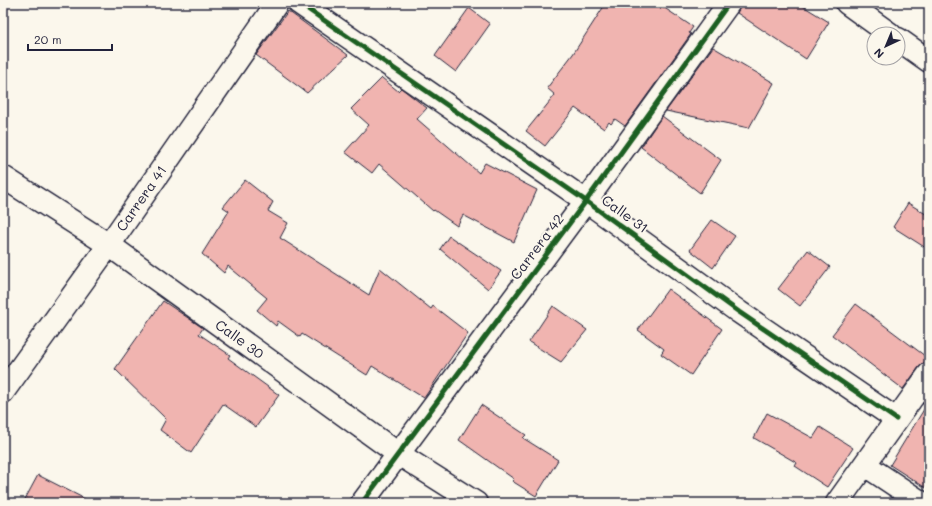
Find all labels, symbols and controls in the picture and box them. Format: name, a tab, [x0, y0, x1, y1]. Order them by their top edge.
scale bar	[28, 26, 112, 52]
north arrow	[866, 26, 906, 66]
text: 20 m	[34, 31, 62, 47]
text: N	[870, 45, 887, 62]
street label: Carrera 41	[111, 161, 170, 235]
street label: Calle 31	[598, 190, 652, 237]
street label: Carrera 42	[506, 210, 568, 283]
street label: Calle 30	[212, 315, 268, 363]

